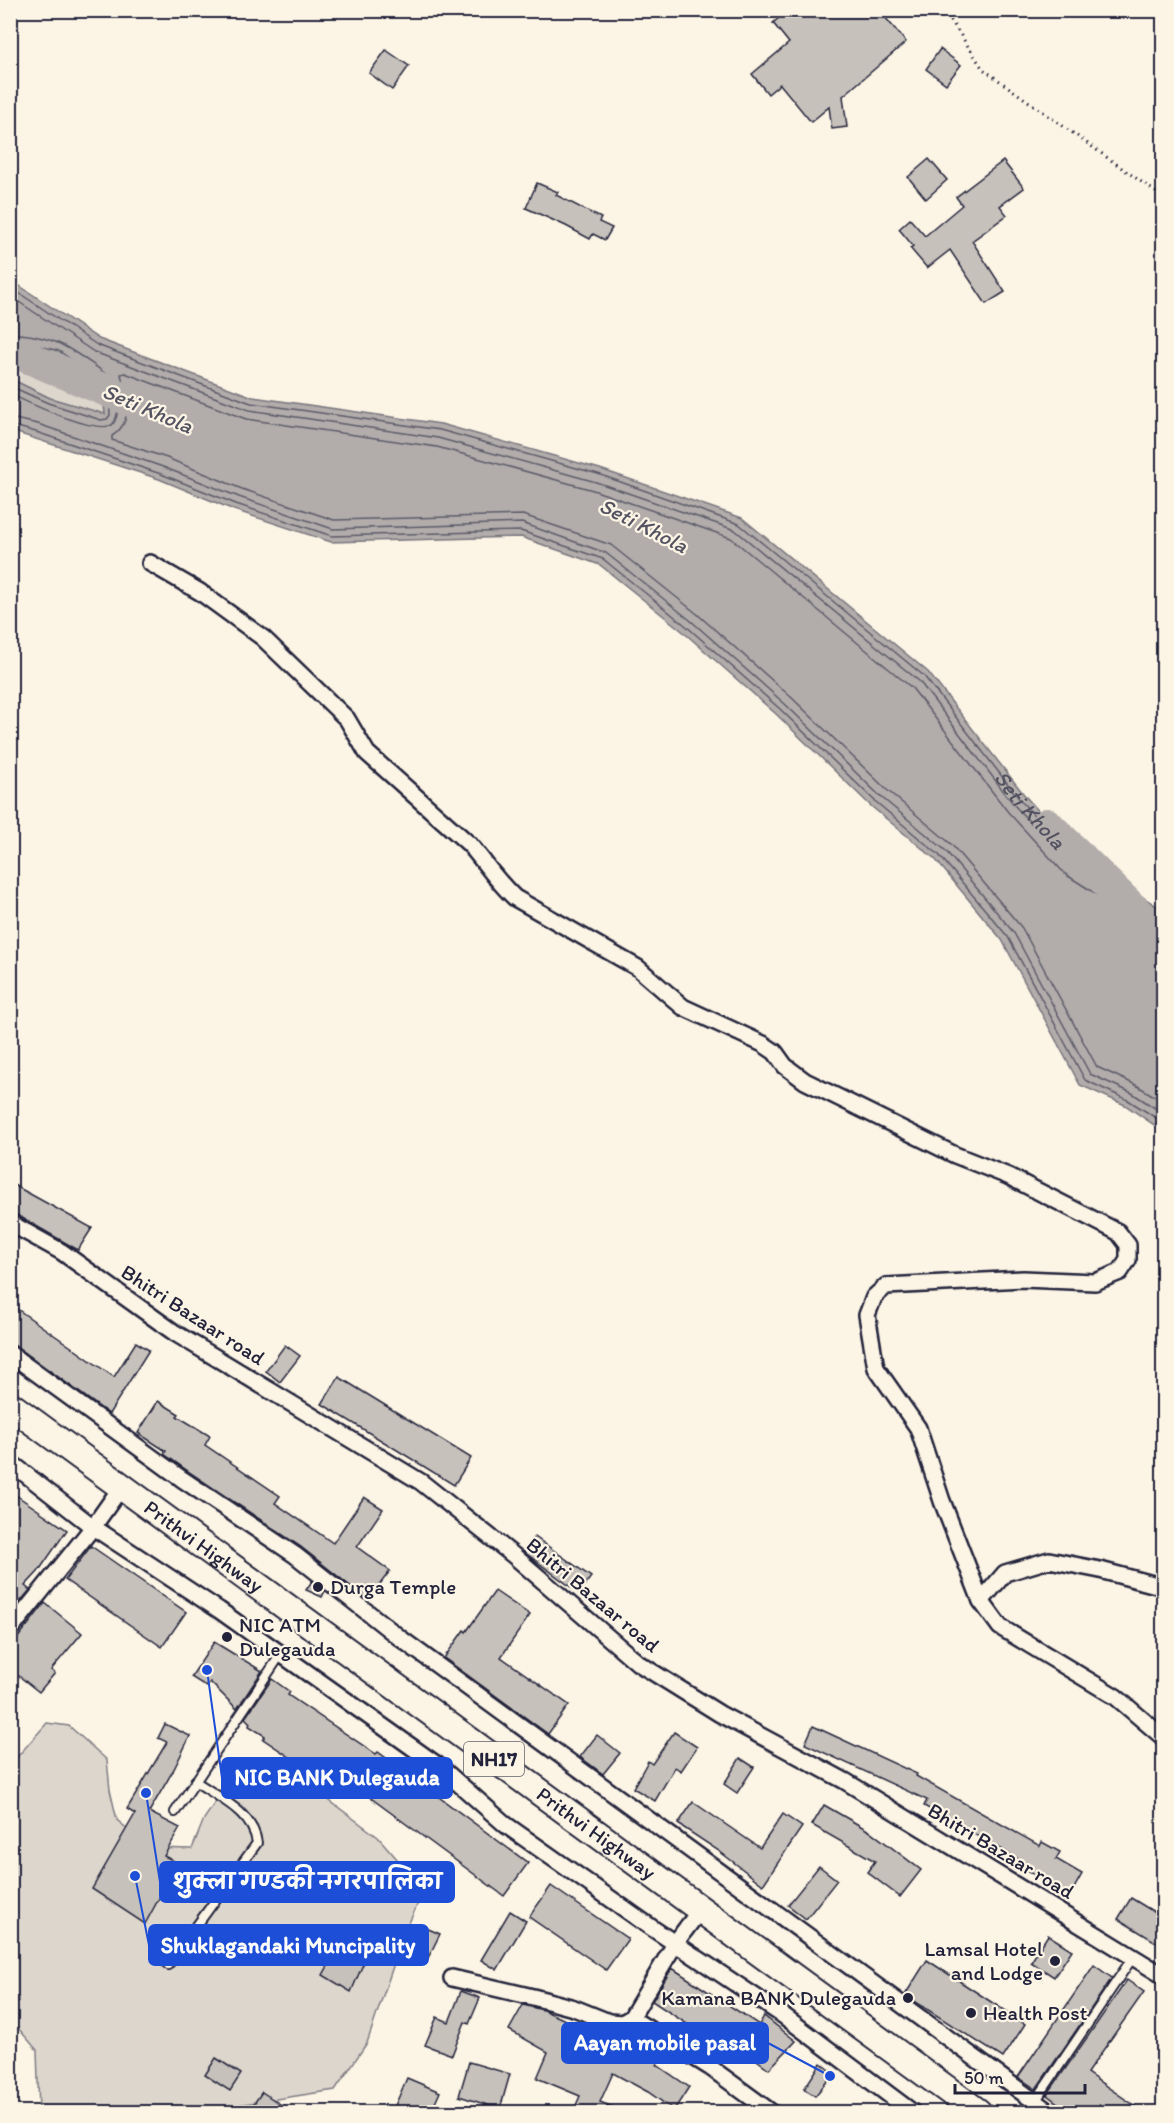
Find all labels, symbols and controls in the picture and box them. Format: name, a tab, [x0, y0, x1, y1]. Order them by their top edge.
water label: Seti Khola	[99, 377, 198, 440]
water label: Seti Khola	[595, 492, 693, 559]
water label: Seti Khola	[988, 765, 1072, 855]
street label: Bhitri Bazaar road	[117, 1259, 270, 1371]
street label: Prithvi Highway	[140, 1494, 269, 1598]
street label: Bhitri Bazaar road	[522, 1532, 665, 1658]
place label: Durga Temple	[330, 1574, 456, 1599]
marker: Durga Temple	[311, 1580, 325, 1594]
place label: NIC ATM Dulegauda	[239, 1612, 335, 1661]
marker: NIC ATM Dulegauda	[220, 1630, 234, 1644]
road number: NH17	[464, 1742, 524, 1776]
callout: NIC BANK Dulegauda	[222, 1758, 452, 1798]
text: NIC BANK Dulegauda	[234, 1764, 440, 1791]
street label: Prithvi Highway	[532, 1781, 661, 1885]
street label: Bhitri Bazaar road	[924, 1797, 1079, 1904]
callout: शुक्ला गण्डकी नगरपालिका	[160, 1862, 454, 1902]
text: शुक्ला गण्डकी नगरपालिका	[172, 1864, 444, 1899]
callout: Shuklagandaki Muncipality	[149, 1925, 428, 1965]
text: Shuklagandaki Muncipality	[161, 1932, 416, 1959]
place label: Lamsal Hotel and Lodge	[924, 1936, 1043, 1985]
marker: Lamsal Hotel and Lodge	[1048, 1954, 1062, 1968]
place label: Kamana BANK Dulegauda	[661, 1985, 896, 2010]
marker: Kamana BANK Dulegauda	[901, 1991, 915, 2005]
place label: Health Post	[983, 2000, 1088, 2025]
marker: Health Post	[964, 2006, 978, 2020]
callout: Aayan mobile pasal	[562, 2023, 768, 2063]
text: Aayan mobile pasal	[573, 2029, 757, 2056]
scale bar	[955, 2057, 1086, 2095]
text: 50 m	[964, 2067, 1004, 2089]

